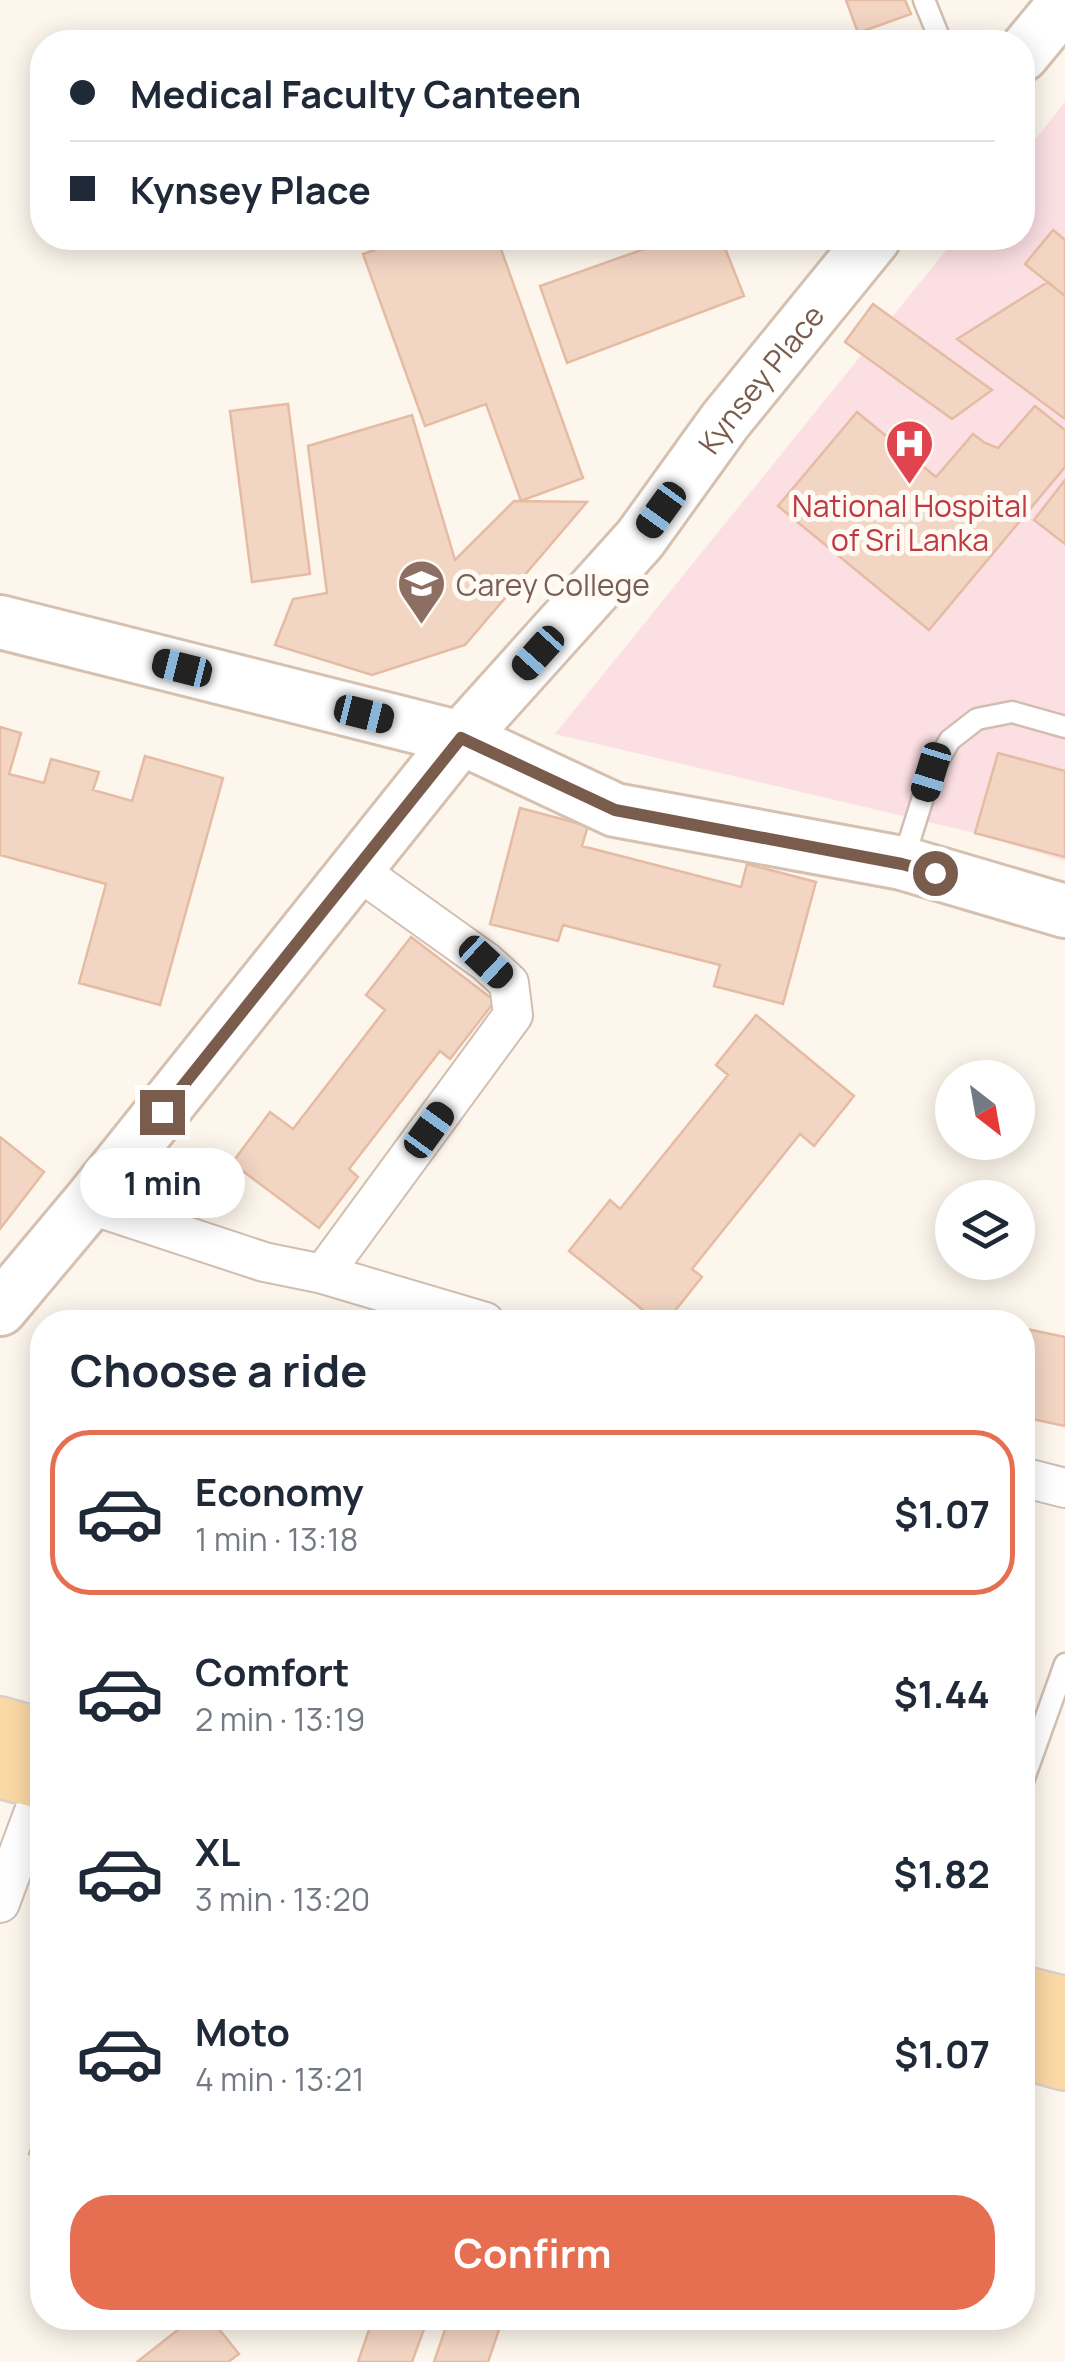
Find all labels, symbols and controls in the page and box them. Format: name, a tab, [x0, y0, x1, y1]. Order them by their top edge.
text: Medical Faculty Canteen	[130, 67, 581, 119]
text: Kynsey Place	[130, 163, 371, 215]
street label: Kynsey Place	[688, 295, 833, 462]
hospital icon: National Hospital of Sri Lanka	[884, 418, 936, 486]
car	[631, 477, 691, 543]
place label: National Hospital of Sri Lanka	[792, 485, 1028, 560]
school or university icon: Carey College	[395, 558, 447, 626]
place label: Carey College	[456, 564, 650, 605]
car	[507, 621, 569, 685]
car	[149, 646, 215, 690]
car	[331, 692, 397, 736]
car	[908, 739, 954, 805]
route start	[913, 851, 958, 896]
car	[454, 931, 518, 993]
north arrow	[935, 1060, 1035, 1160]
map controls	[935, 1060, 1035, 1280]
route end	[140, 1090, 185, 1135]
car	[399, 1097, 459, 1163]
callout: 1 min	[80, 1147, 244, 1217]
text: 1 min	[123, 1161, 202, 1205]
button: layers	[935, 1180, 1035, 1280]
text: Choose a ride	[70, 1339, 367, 1401]
text: Economy	[195, 1465, 364, 1517]
icon: car	[75, 1468, 165, 1558]
text: $1.07	[894, 1487, 990, 1539]
text: 1 min · 13:18	[195, 1517, 358, 1561]
text: Comfort	[195, 1645, 349, 1697]
icon: car	[75, 1648, 165, 1738]
text: $1.44	[894, 1667, 990, 1719]
text: 2 min · 13:19	[195, 1697, 365, 1741]
text: XL	[195, 1825, 240, 1877]
icon: car	[75, 1828, 165, 1918]
text: $1.82	[894, 1847, 990, 1899]
text: 3 min · 13:20	[195, 1877, 370, 1921]
text: Moto	[195, 2005, 290, 2057]
icon: car	[75, 2008, 165, 2098]
text: $1.07	[894, 2027, 990, 2079]
text: 4 min · 13:21	[195, 2057, 364, 2101]
button: Confirm	[70, 2195, 995, 2310]

